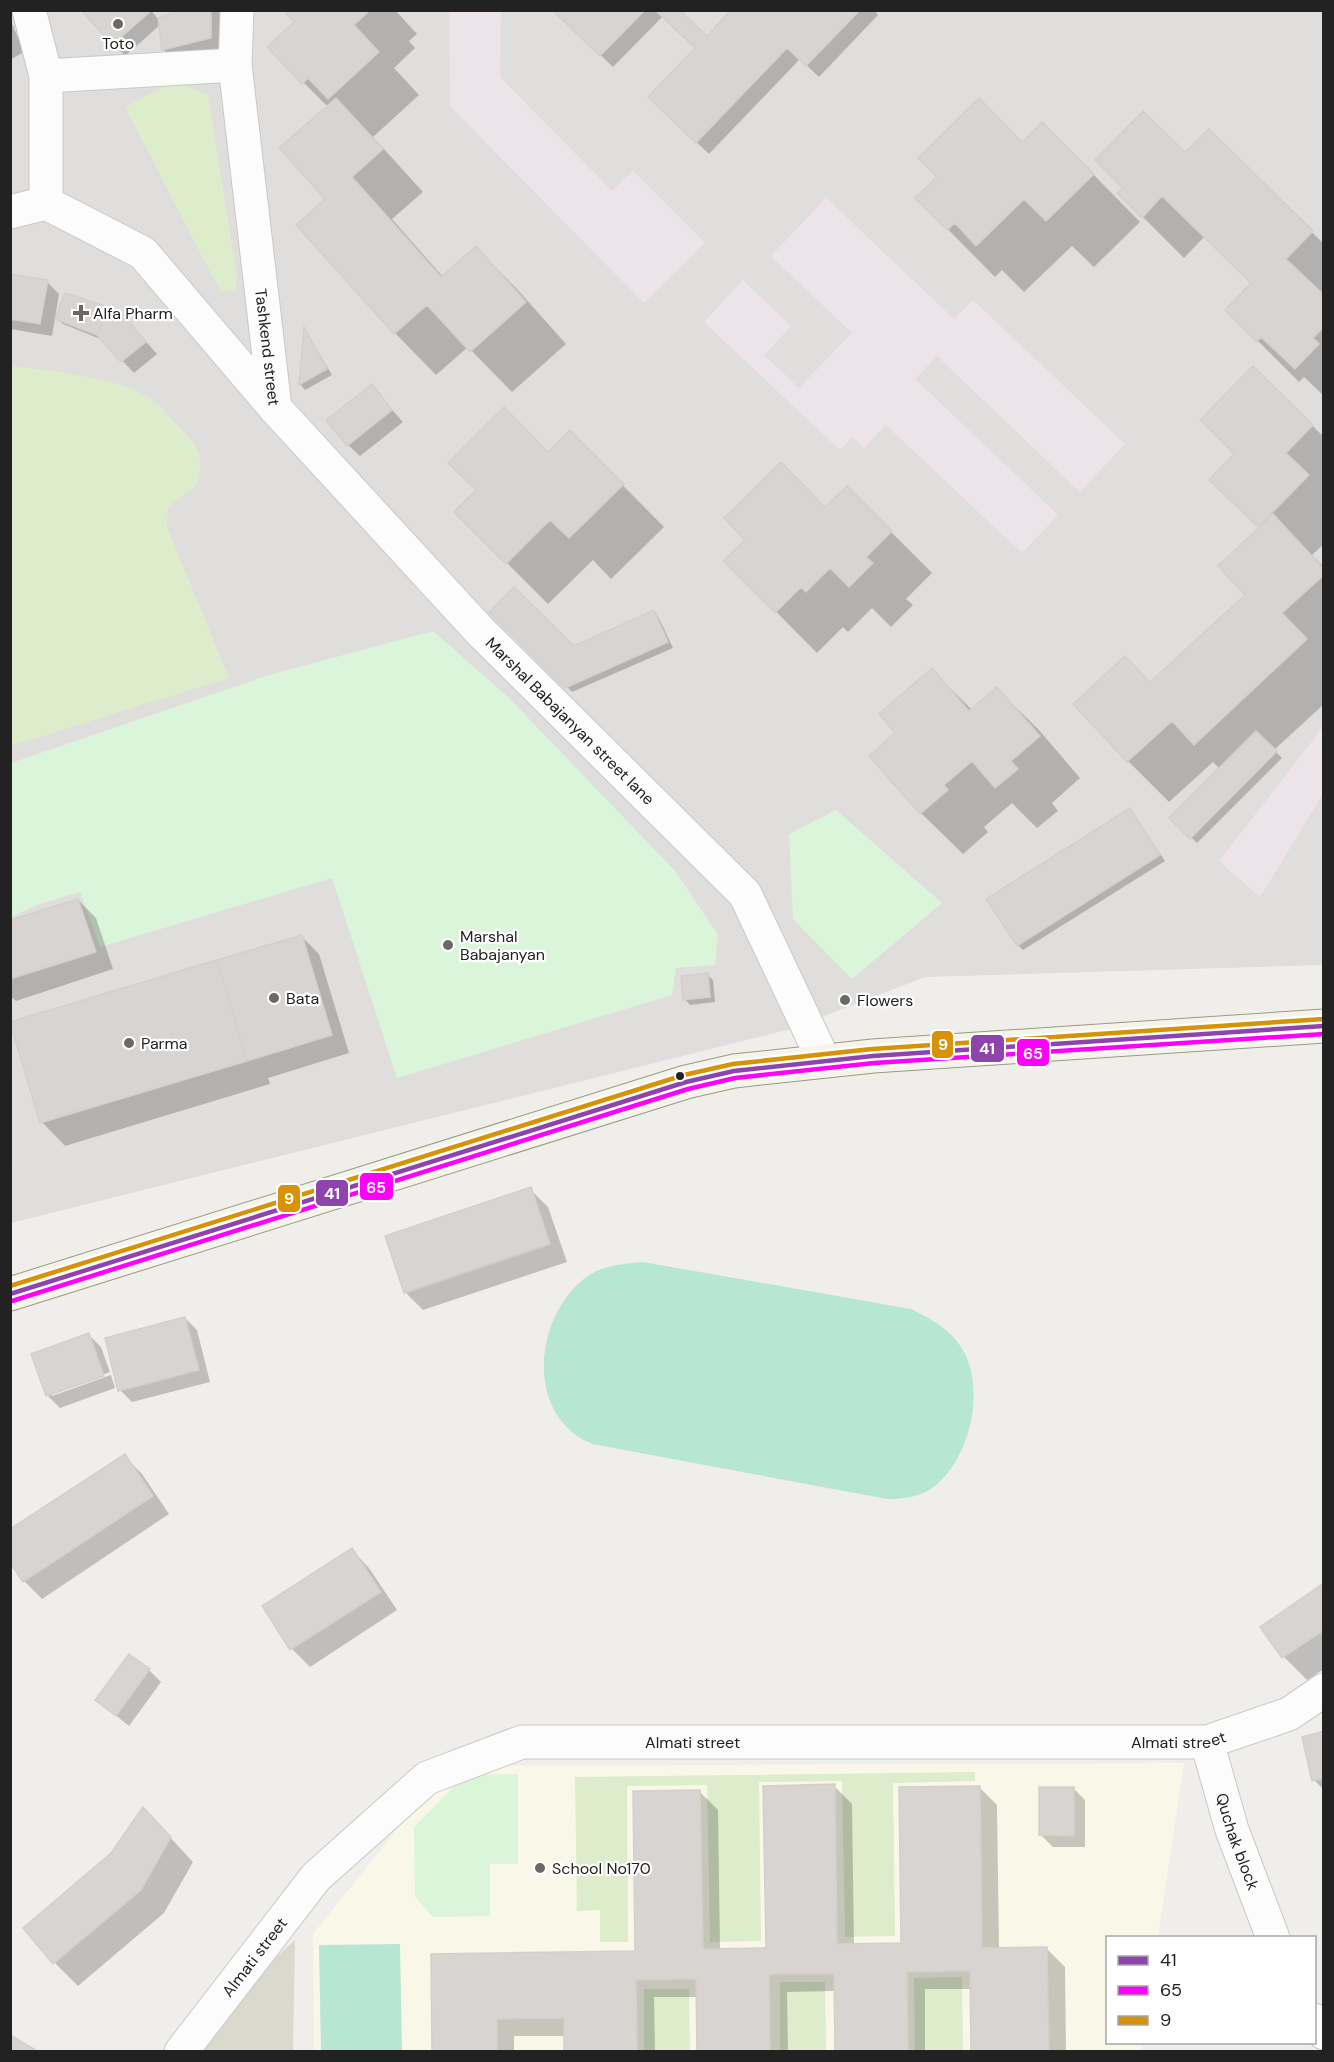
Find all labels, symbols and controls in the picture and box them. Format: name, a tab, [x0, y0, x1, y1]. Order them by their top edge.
marker: Toto	[111, 17, 125, 31]
place label: Toto	[102, 33, 134, 54]
street label: Tashkend street	[251, 287, 285, 407]
place label: Alfa Pharm	[93, 303, 173, 324]
marker: Alfa Pharm	[74, 306, 88, 320]
street label: Marshal Babajanyan street lane	[481, 632, 659, 809]
place label: Marshal Babajanyan	[460, 926, 545, 965]
marker: Marshal Babajanyan	[441, 938, 455, 952]
place label: Bata	[286, 988, 319, 1009]
place label: Flowers	[857, 990, 913, 1011]
marker: Bata	[267, 991, 281, 1005]
marker: Flowers	[838, 993, 852, 1007]
line badge: 9	[931, 1030, 954, 1059]
place label: Parma	[141, 1033, 188, 1054]
text: 9	[938, 1034, 948, 1055]
line badge: 41	[970, 1034, 1005, 1063]
marker: Parma	[122, 1036, 136, 1050]
text: 41	[979, 1038, 995, 1059]
line badge: 65	[1016, 1038, 1050, 1067]
text: 65	[1023, 1043, 1043, 1064]
unlabelled marker	[674, 1070, 686, 1082]
line badge: 65	[359, 1172, 394, 1201]
text: 65	[366, 1177, 386, 1198]
line badge: 41	[315, 1179, 349, 1207]
text: 41	[324, 1183, 340, 1204]
line badge: 9	[277, 1184, 301, 1213]
text: 9	[284, 1188, 294, 1209]
street label: Almati street	[1131, 1726, 1229, 1753]
street label: Almati street	[645, 1732, 740, 1753]
street label: Quchak block	[1211, 1790, 1264, 1893]
place label: School No170	[552, 1858, 651, 1879]
marker: School No170	[533, 1861, 547, 1875]
street label: Almati street	[217, 1913, 292, 2001]
legend	[1106, 1936, 1316, 2044]
text: 41	[1160, 1948, 1177, 1972]
text: 65	[1160, 1978, 1182, 2002]
text: 9	[1160, 2008, 1171, 2032]

